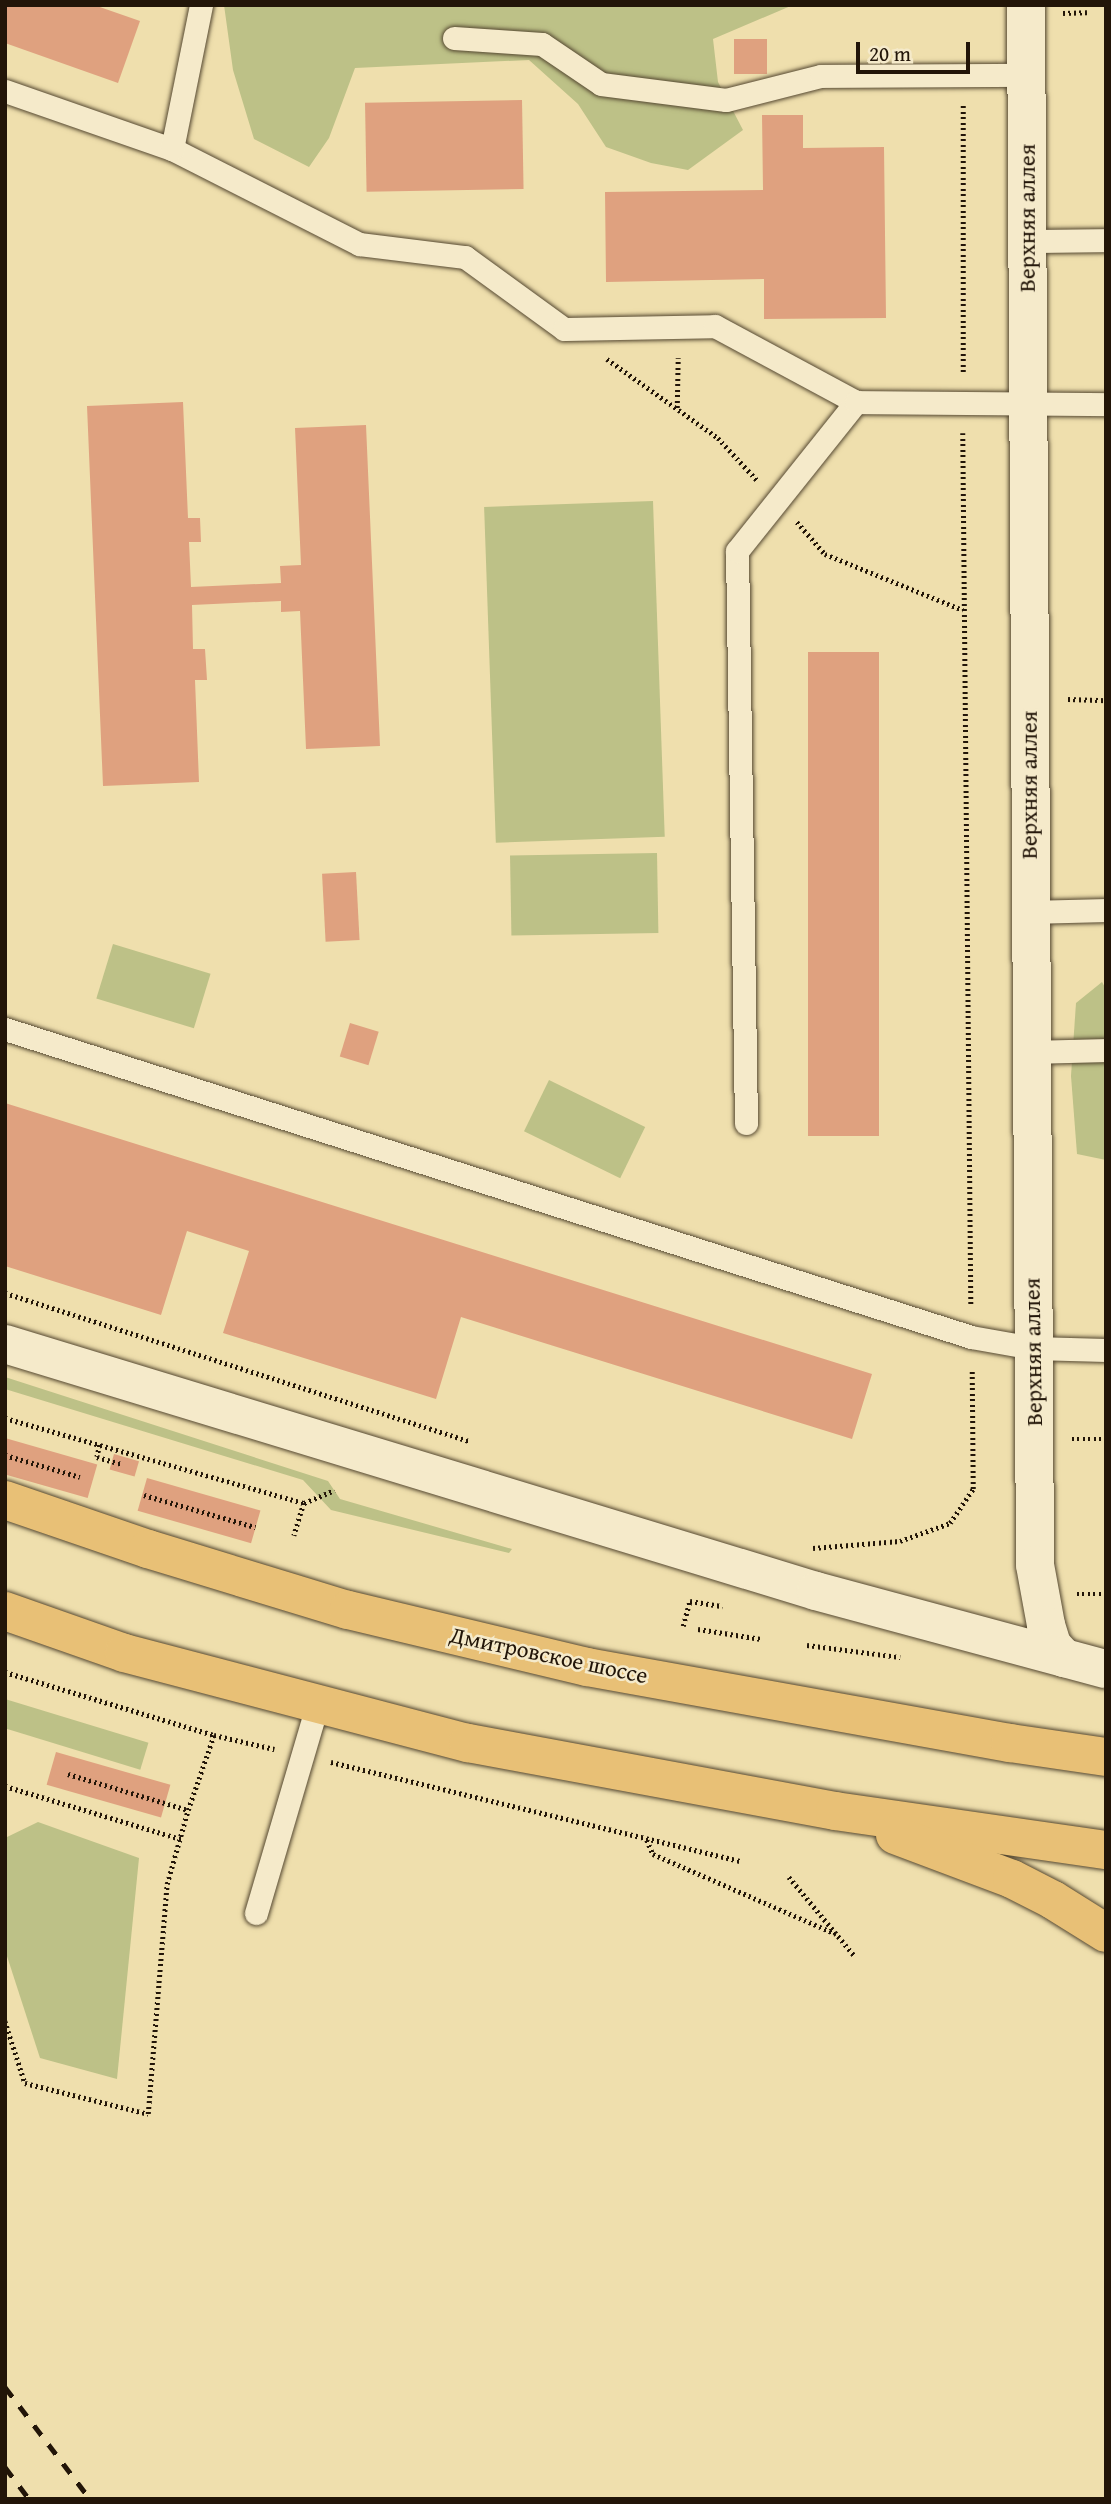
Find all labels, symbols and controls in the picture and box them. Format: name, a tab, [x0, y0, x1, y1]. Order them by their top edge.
scale bar	[859, 28, 973, 72]
text: 20 m	[869, 38, 911, 69]
street label: Верхняя аллея	[1013, 144, 1041, 292]
street label: Верхняя аллея	[1015, 711, 1043, 859]
street label: Верхняя аллея	[1018, 1278, 1048, 1426]
street label: Дмитровское шоссе	[448, 1621, 650, 1689]

